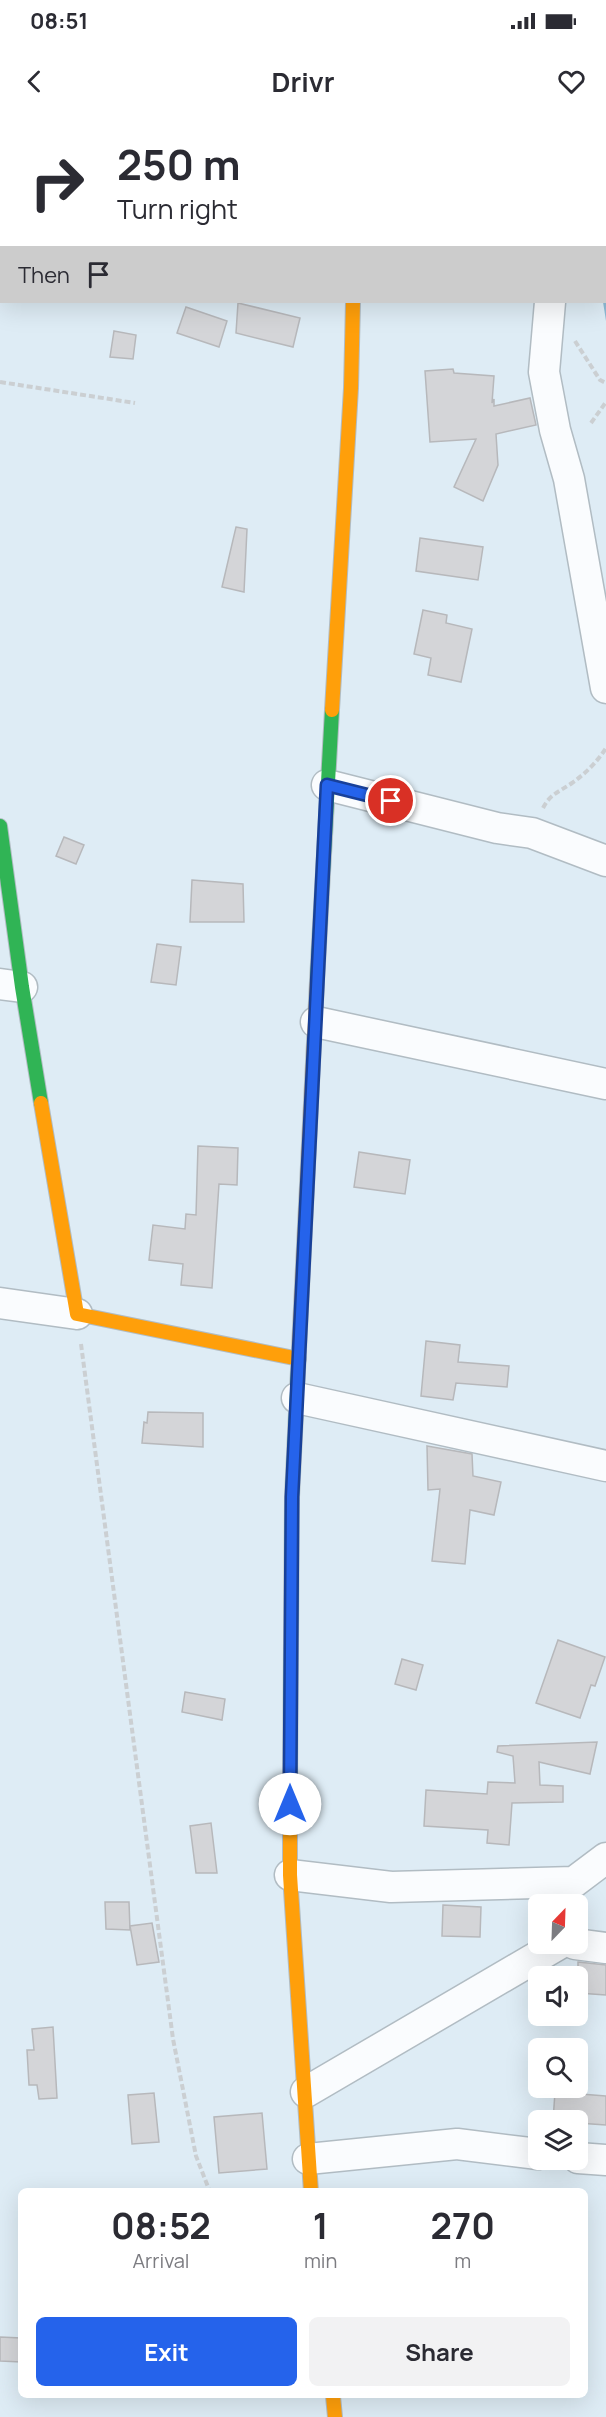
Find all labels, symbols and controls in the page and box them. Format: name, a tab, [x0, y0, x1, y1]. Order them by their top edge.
text: 08:51	[30, 6, 88, 36]
text: Drivr	[272, 63, 334, 100]
icon: back	[18, 65, 51, 98]
icon: heart	[555, 65, 588, 98]
text: 250 m	[117, 135, 240, 193]
icon: right	[18, 144, 96, 222]
text: Turn right	[117, 190, 238, 227]
icon: arrive	[82, 258, 115, 291]
text: Then	[18, 260, 70, 290]
pin	[365, 775, 416, 826]
icon: arrive	[374, 784, 407, 817]
position arrow	[258, 1772, 322, 1836]
north arrow	[528, 1894, 588, 1954]
map controls	[528, 1894, 588, 2170]
button: sound	[528, 1966, 588, 2026]
button: search	[528, 2038, 588, 2098]
button: layers	[528, 2110, 588, 2170]
text: 08:52	[111, 2201, 211, 2250]
text: 1	[313, 2201, 329, 2250]
text: 270	[431, 2201, 495, 2250]
text: Arrival	[132, 2247, 190, 2274]
text: min	[304, 2247, 337, 2274]
text: m	[454, 2247, 471, 2274]
button: Exit	[36, 2317, 297, 2386]
button: Share	[309, 2317, 570, 2386]

